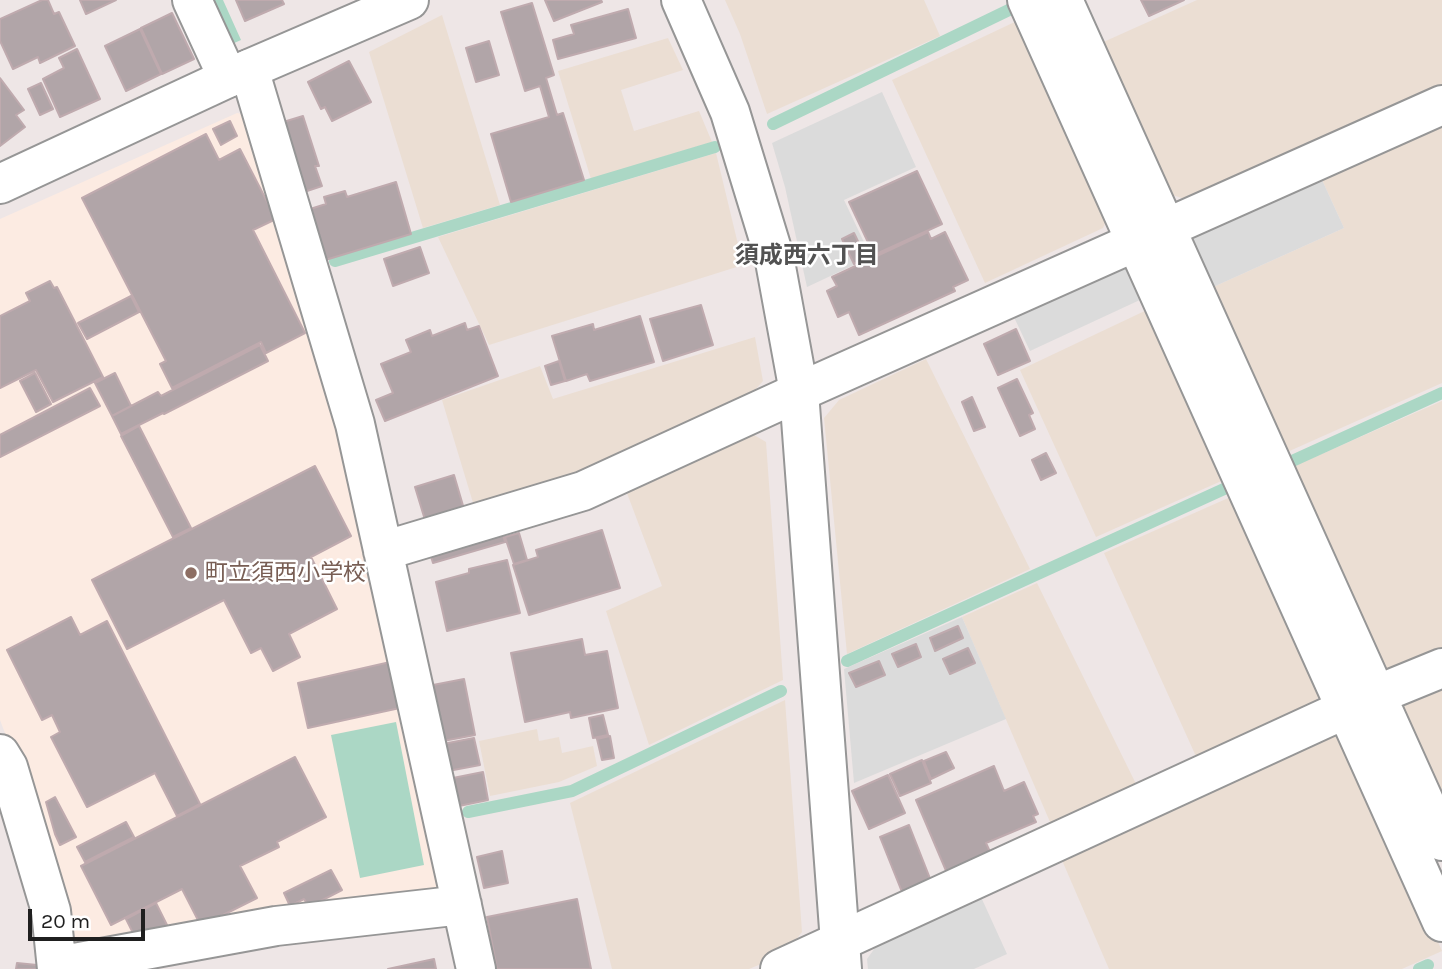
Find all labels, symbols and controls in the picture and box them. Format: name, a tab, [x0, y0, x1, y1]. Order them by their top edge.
district label: 須成西六丁目	[735, 242, 879, 270]
place label: 町立須西小学校	[205, 559, 366, 587]
marker: 町立須西小学校	[183, 565, 199, 581]
scale bar	[32, 895, 149, 939]
text: 20 m	[41, 909, 90, 933]

